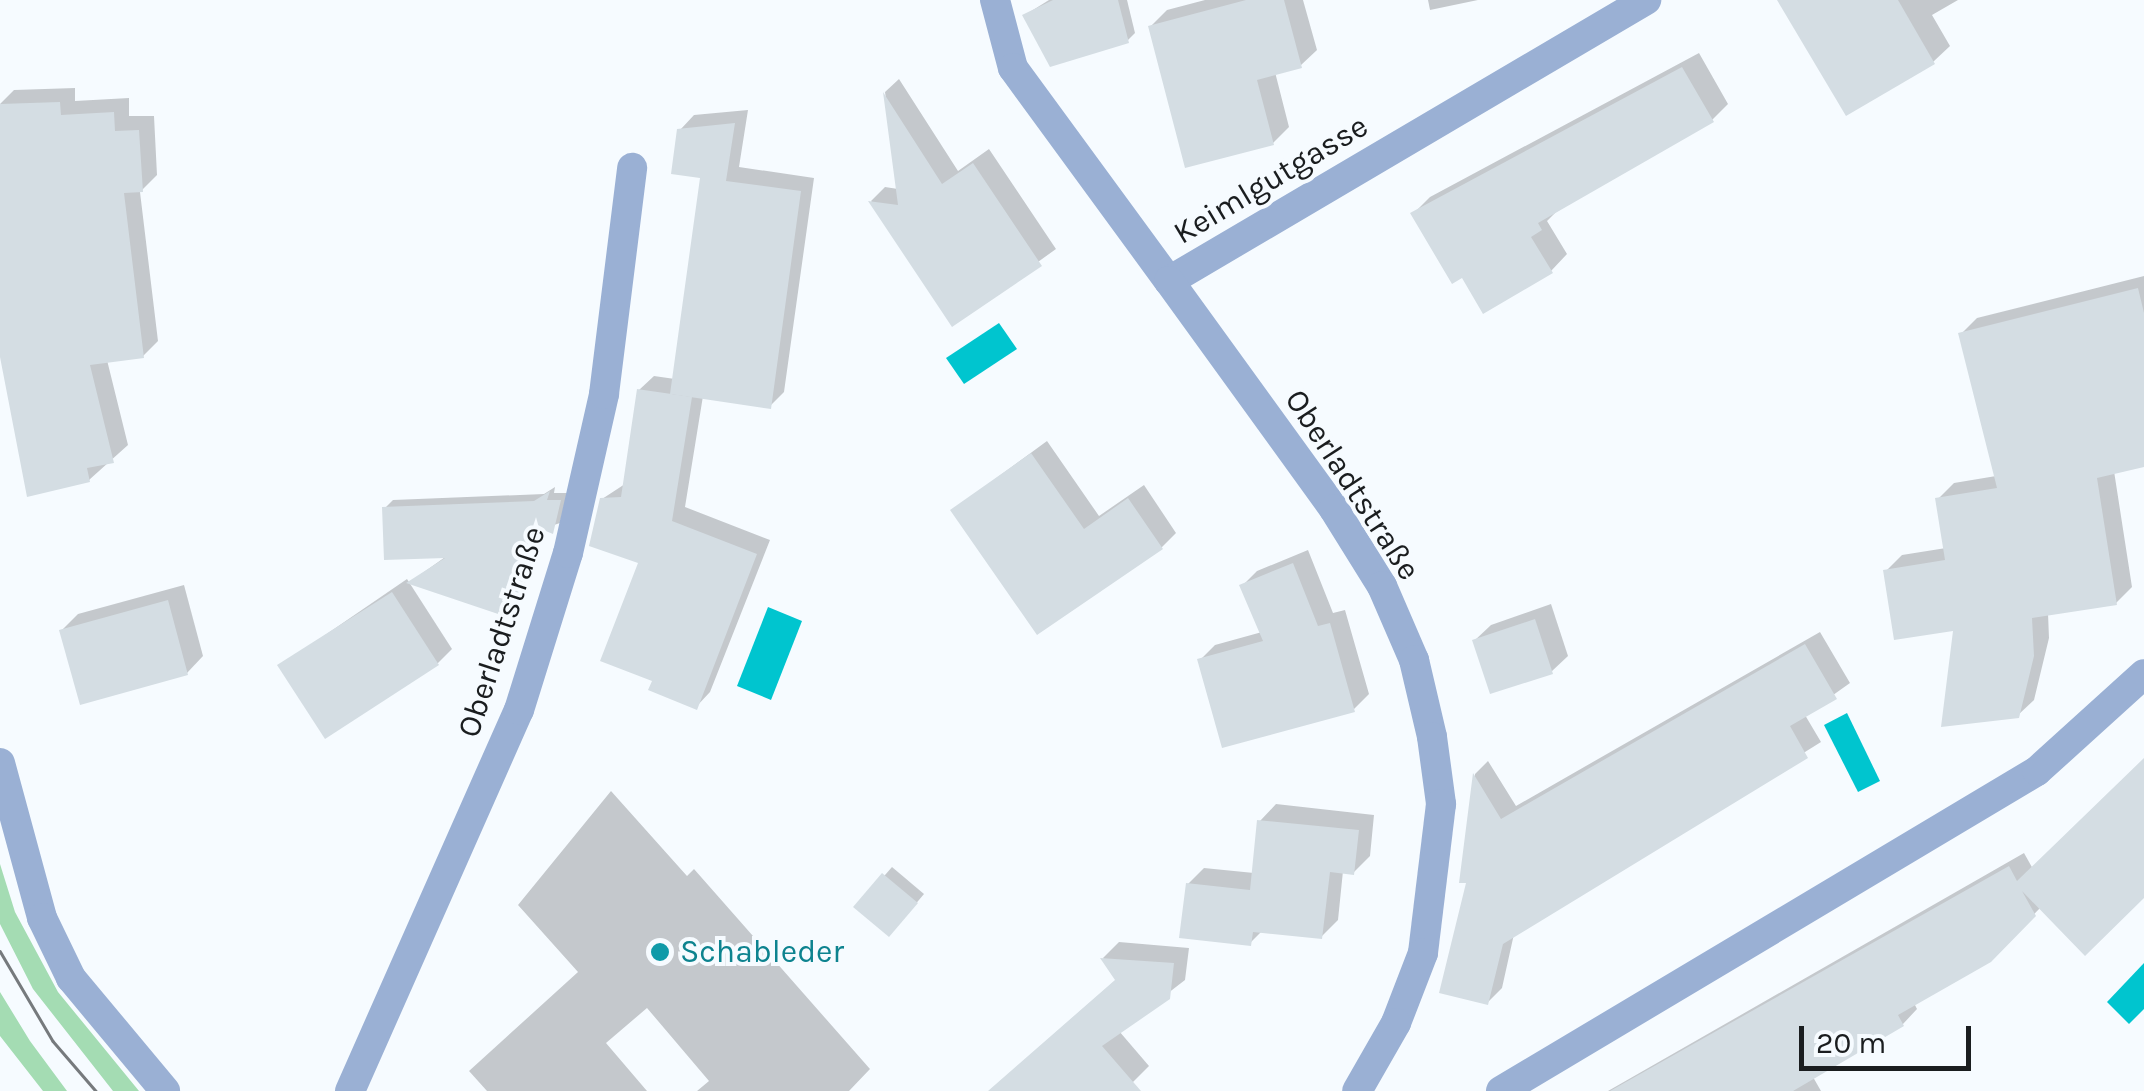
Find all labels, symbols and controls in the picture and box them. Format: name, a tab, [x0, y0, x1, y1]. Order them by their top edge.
street label: Keimlgutgasse	[1167, 107, 1375, 253]
street label: Oberladtstraße	[1276, 383, 1428, 587]
street label: Oberladtstraße	[450, 522, 554, 742]
place label: Schableder	[680, 933, 844, 971]
marker: Schableder	[649, 941, 671, 963]
scale bar	[1804, 1006, 1976, 1068]
text: 20 m	[1816, 1025, 1886, 1061]

